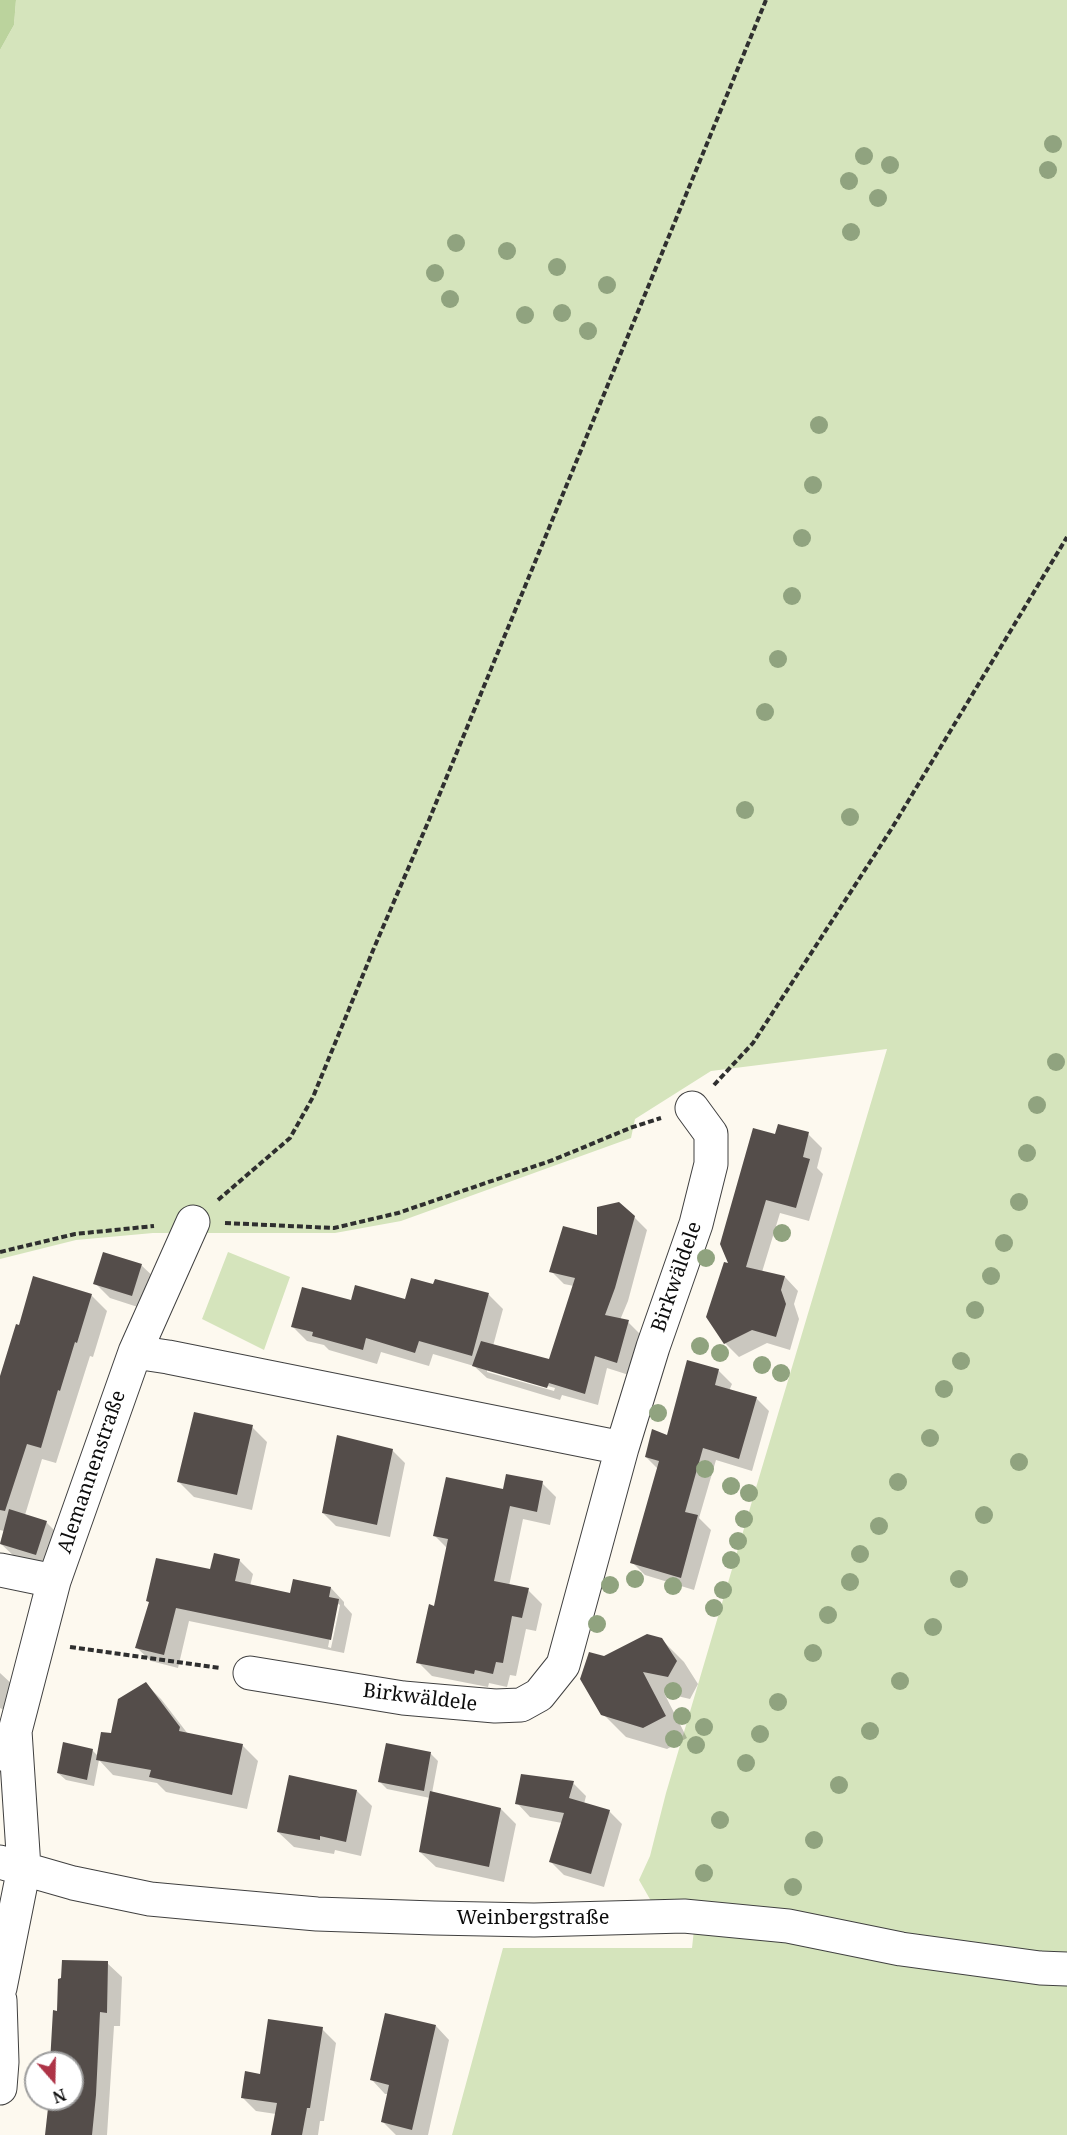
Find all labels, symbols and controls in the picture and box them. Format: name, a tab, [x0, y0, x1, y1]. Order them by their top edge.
street label: Birkwäldele	[647, 1219, 707, 1335]
street label: Alemannenstraße	[53, 1387, 131, 1557]
street label: Birkwäldele	[361, 1679, 479, 1717]
street label: Weinbergstraße	[457, 1906, 609, 1930]
north arrow	[24, 2051, 84, 2111]
text: N	[50, 2084, 69, 2109]

